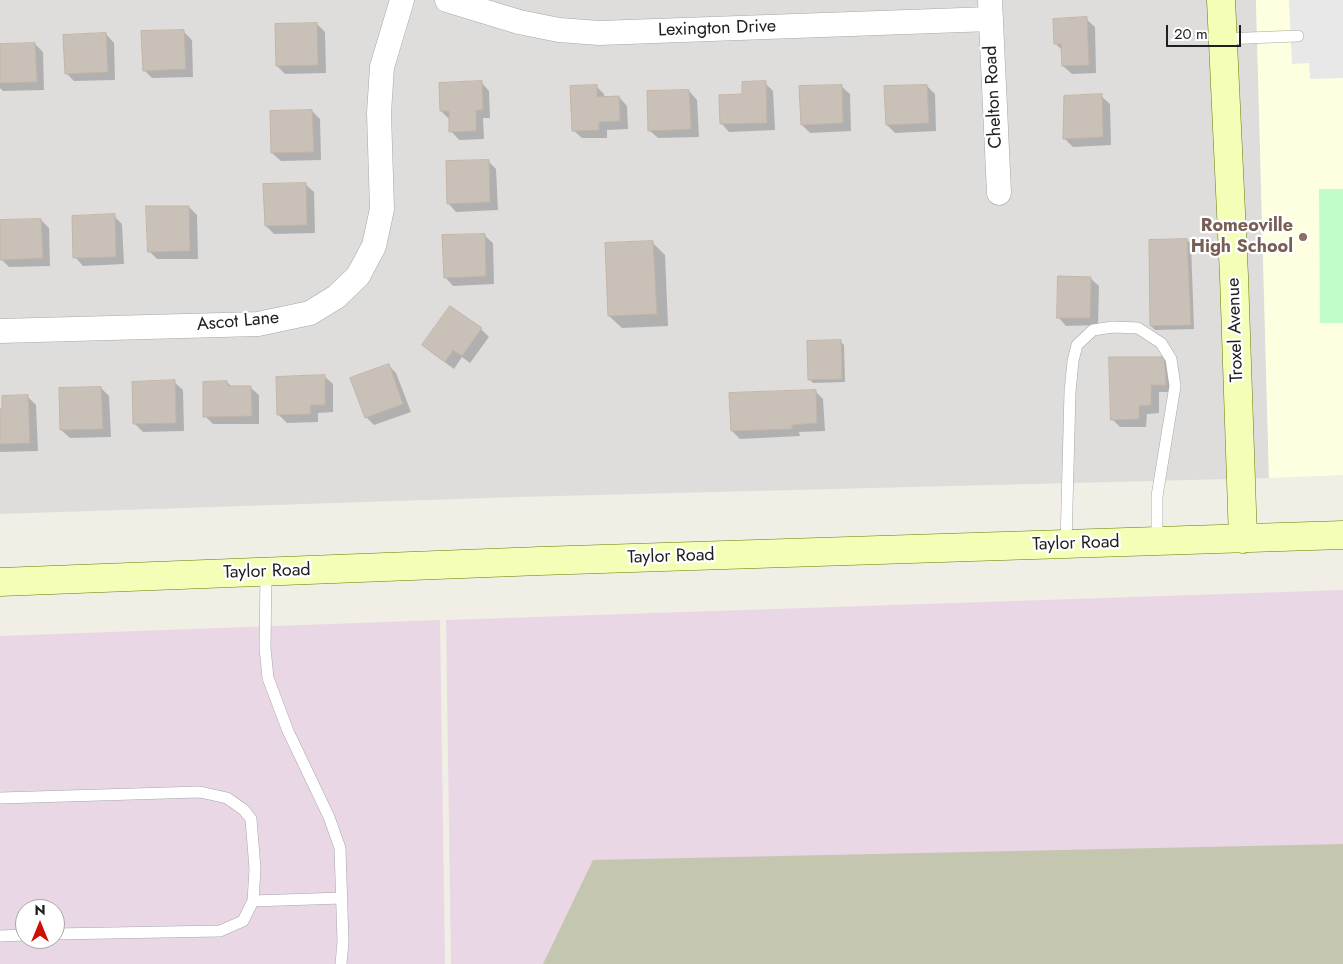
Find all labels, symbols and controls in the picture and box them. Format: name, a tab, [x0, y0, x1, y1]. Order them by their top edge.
scale bar	[1168, 15, 1243, 47]
street label: Lexington Drive	[658, 16, 776, 42]
text: 20 m	[1174, 23, 1208, 45]
street label: Chelton Road	[981, 45, 1007, 149]
place label: Romeoville High School	[1191, 216, 1293, 258]
marker: Romeoville High School	[1297, 231, 1309, 243]
street label: Troxel Avenue	[1223, 277, 1249, 383]
street label: Ascot Lane	[196, 308, 280, 336]
street label: Taylor Road	[1032, 532, 1120, 556]
street label: Taylor Road	[627, 545, 715, 569]
street label: Taylor Road	[223, 560, 311, 584]
north arrow	[15, 899, 65, 949]
text: N	[34, 900, 46, 920]

